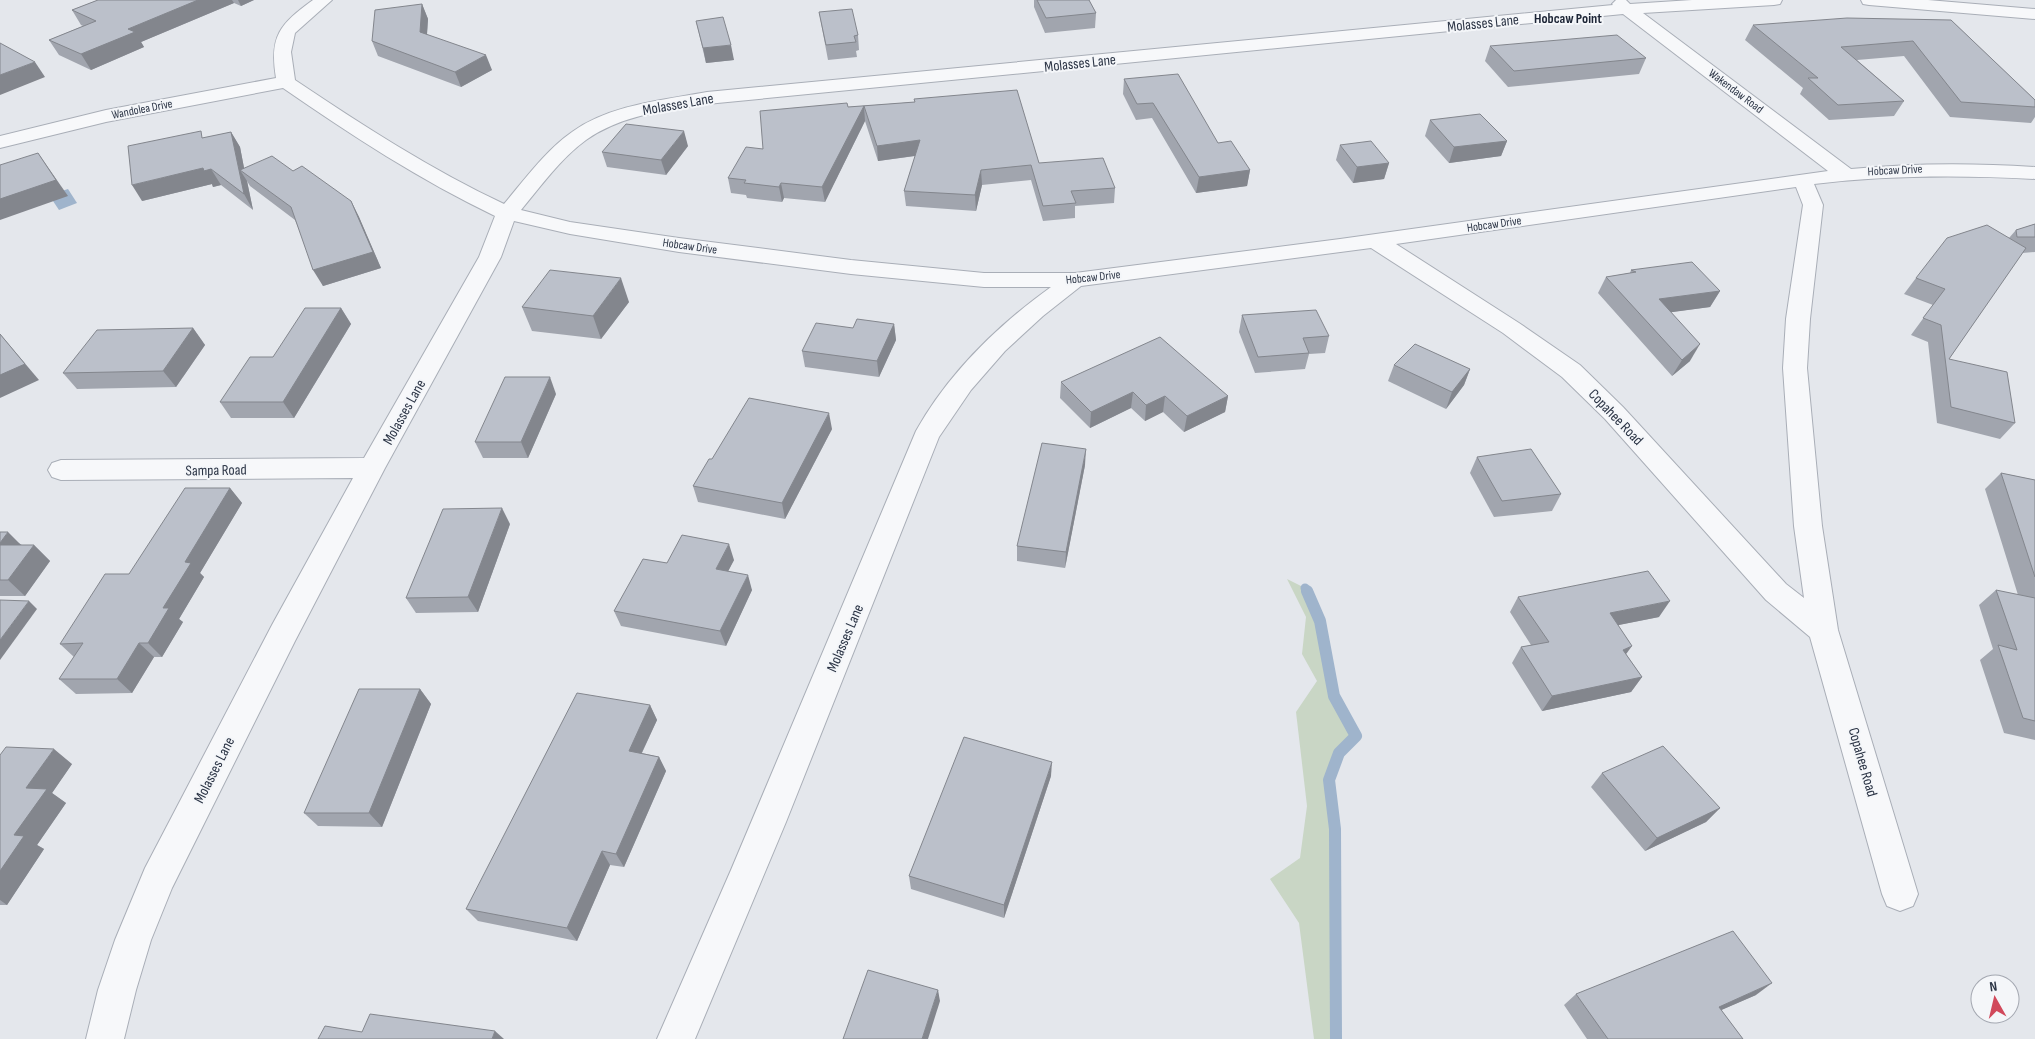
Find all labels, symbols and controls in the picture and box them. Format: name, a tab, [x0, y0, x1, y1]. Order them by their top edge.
street label: Molasses Lane	[1446, 10, 1520, 37]
district label: Hobcaw Point	[1534, 10, 1602, 27]
street label: Molasses Lane	[1043, 50, 1117, 77]
street label: Wakendaw Road	[1705, 66, 1766, 117]
street label: Molasses Lane	[641, 89, 715, 120]
street label: Wandolea Drive	[110, 96, 174, 123]
street label: Hobcaw Drive	[1867, 162, 1923, 179]
street label: Hobcaw Drive	[1466, 213, 1522, 236]
street label: Hobcaw Drive	[662, 235, 718, 258]
street label: Hobcaw Drive	[1065, 267, 1121, 288]
street label: Molasses Lane	[379, 376, 430, 448]
street label: Copahee Road	[1584, 385, 1647, 450]
street label: Sampa Road	[185, 460, 247, 481]
street label: Molasses Lane	[823, 601, 868, 675]
street label: Copahee Road	[1844, 725, 1881, 799]
street label: Molasses Lane	[190, 734, 239, 807]
north arrow	[1970, 974, 2020, 1024]
text: N	[1988, 978, 1998, 996]

